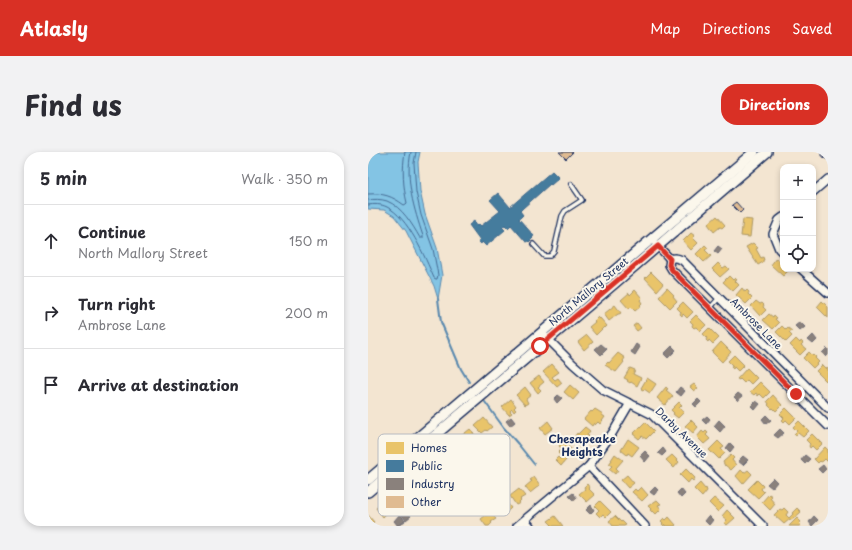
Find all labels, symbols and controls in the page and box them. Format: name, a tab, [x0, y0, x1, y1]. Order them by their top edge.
text: Atlasly	[20, 14, 88, 42]
text: Map	[650, 18, 680, 39]
text: Directions	[702, 18, 770, 39]
text: Saved	[792, 18, 832, 39]
text: Find us	[24, 83, 122, 126]
button: Directions	[721, 84, 828, 125]
map controls	[780, 164, 816, 272]
button: +	[780, 164, 816, 200]
text: 5 min	[40, 165, 87, 191]
text: Walk · 350 m	[241, 169, 328, 188]
button: −	[780, 200, 816, 236]
text: Continue	[78, 220, 146, 243]
icon: ahead	[40, 230, 62, 252]
text: 150 m	[289, 231, 328, 250]
button: locate	[780, 236, 816, 272]
text: North Mallory Street	[78, 243, 208, 262]
street label: North Mallory Street	[545, 253, 631, 329]
text: Turn right	[78, 292, 155, 315]
street label: Ambrose Lane	[728, 294, 787, 353]
icon: right	[40, 302, 62, 324]
text: 200 m	[285, 303, 328, 322]
text: Ambrose Lane	[78, 315, 166, 334]
route start	[531, 337, 549, 355]
text: Arrive at destination	[78, 373, 239, 396]
icon: arrive	[40, 374, 62, 396]
route end	[787, 385, 805, 403]
street label: Darby Avenue	[653, 403, 712, 461]
district label: Chesapeake Heights	[548, 430, 616, 460]
legend	[378, 434, 510, 516]
text: Homes	[411, 439, 447, 456]
text: Public	[411, 457, 442, 474]
text: Industry	[411, 475, 455, 492]
text: Other	[411, 493, 442, 510]

